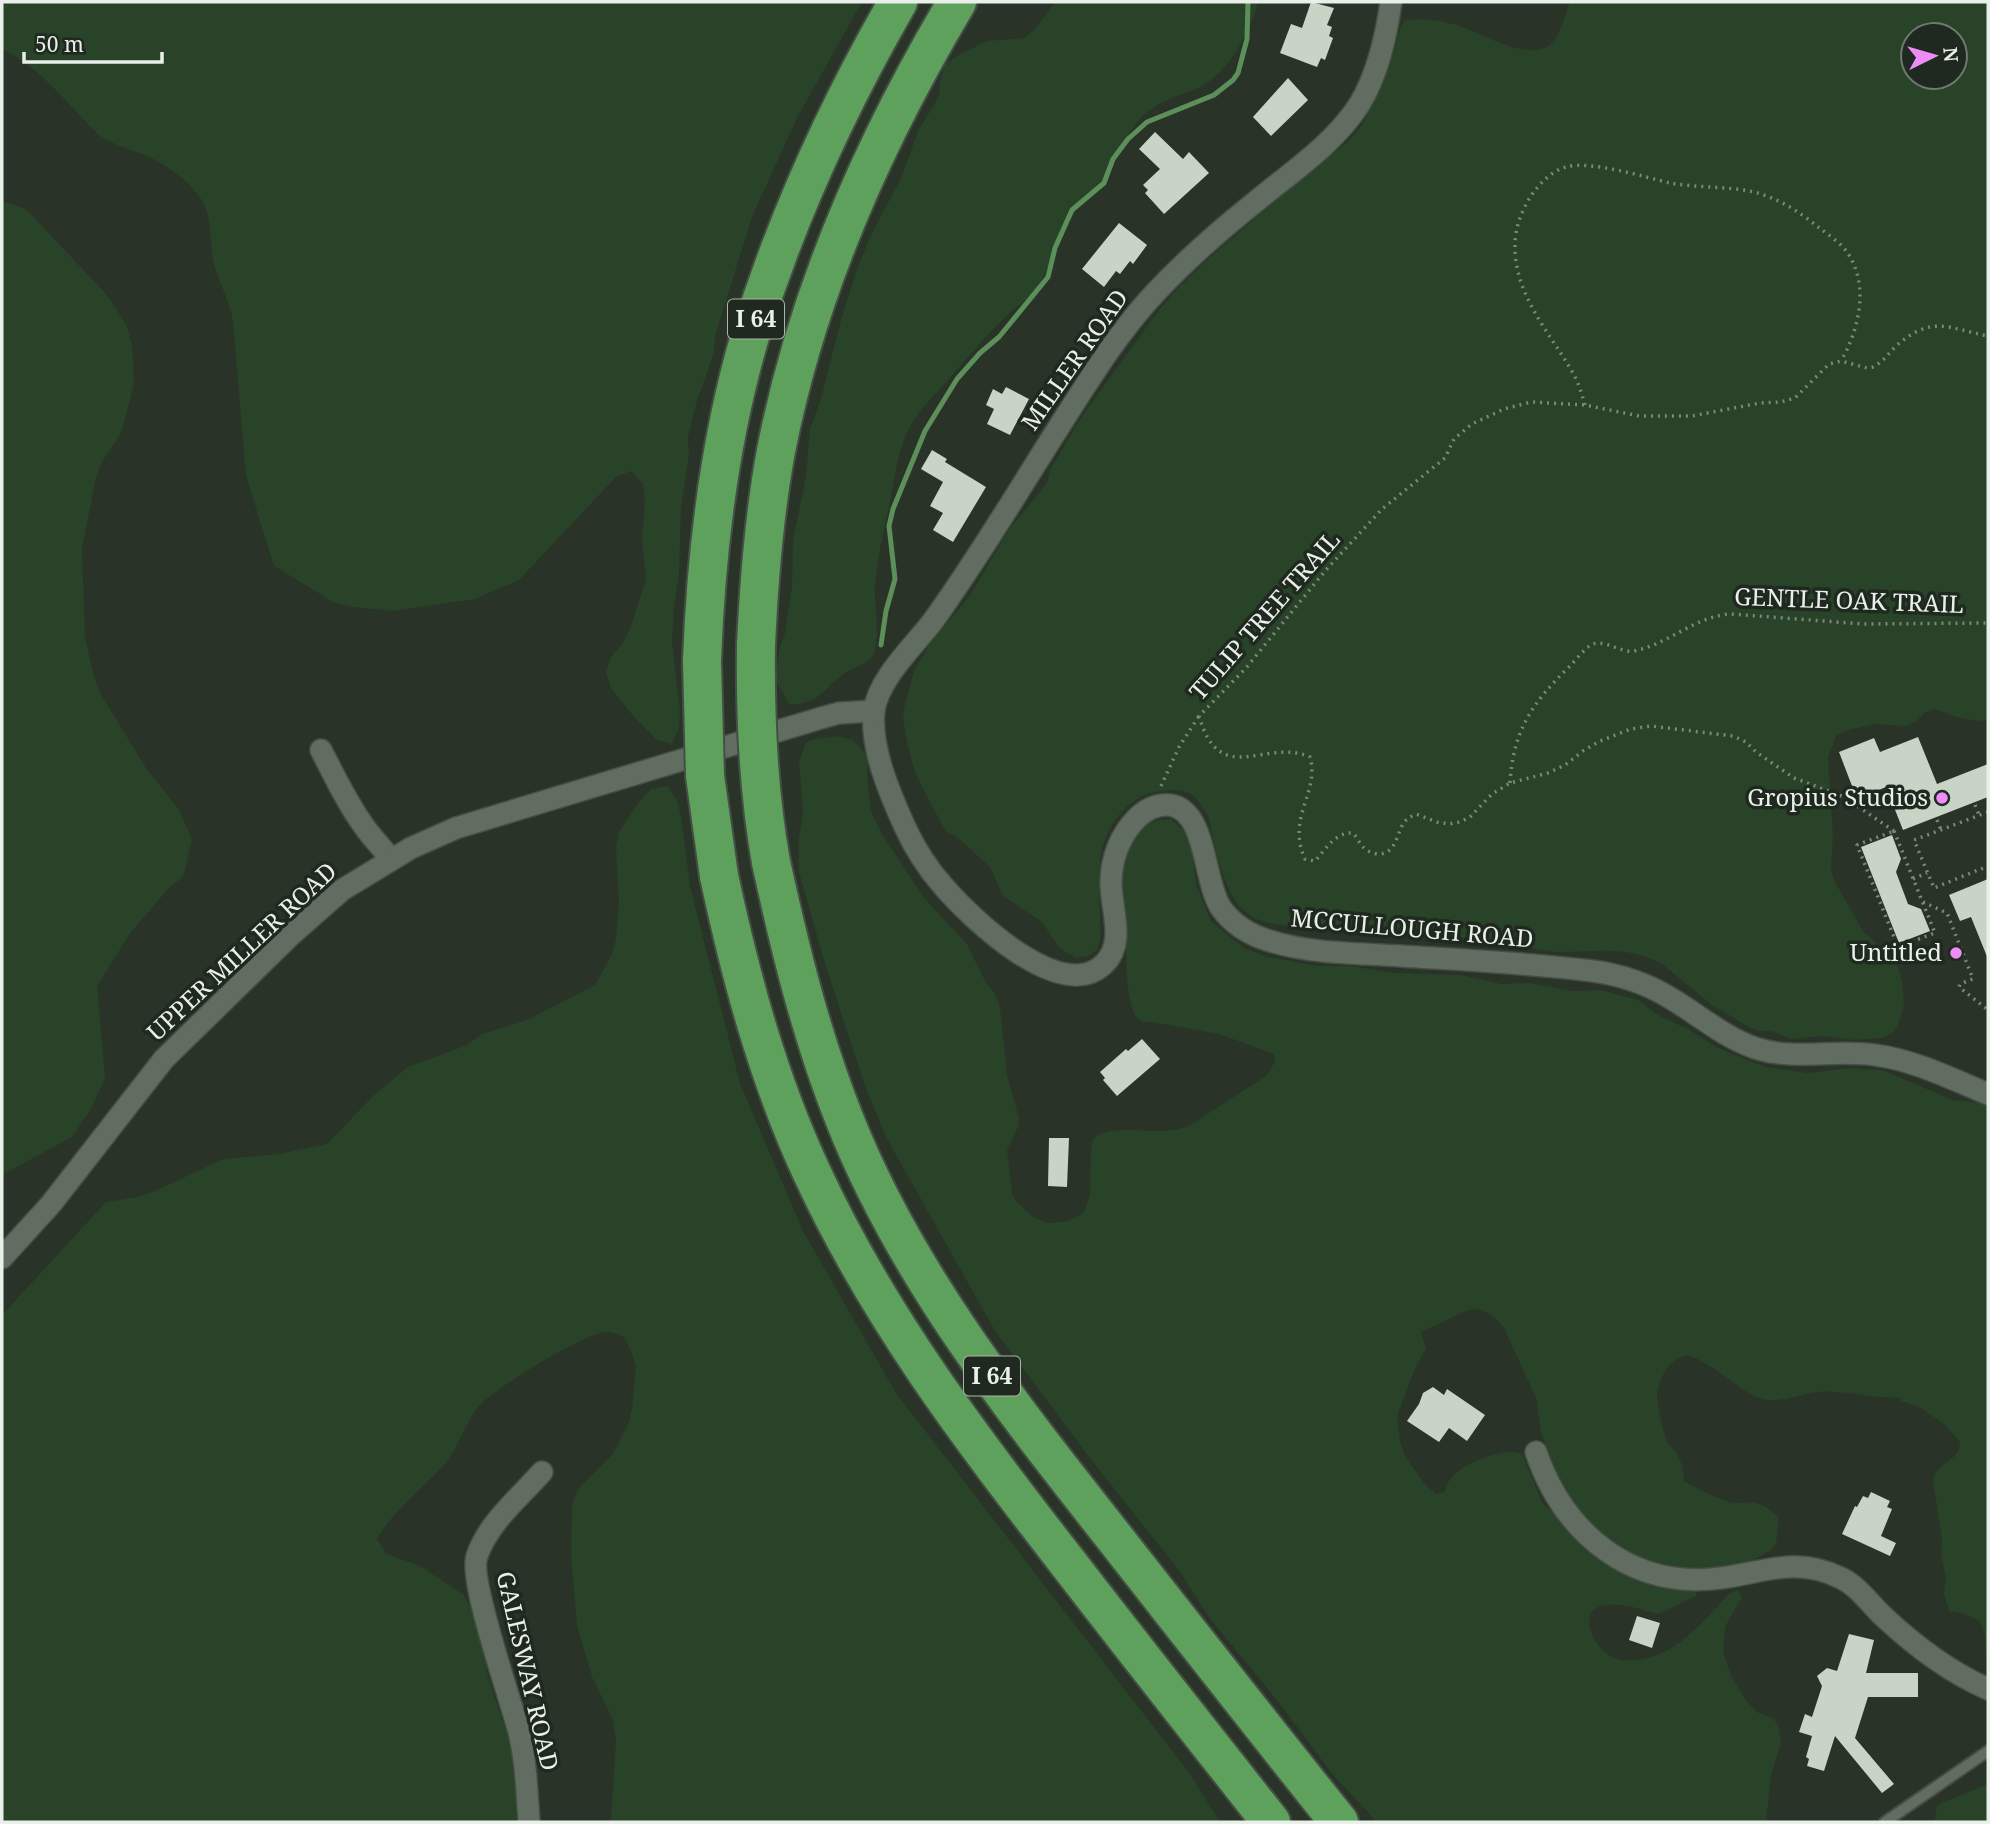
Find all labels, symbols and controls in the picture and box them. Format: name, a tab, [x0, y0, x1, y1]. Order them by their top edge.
scale bar	[24, 21, 163, 65]
north arrow	[1899, 21, 1969, 91]
text: 50 m	[35, 30, 84, 58]
text: N	[1937, 46, 1965, 63]
street label: MILLER ROAD	[1013, 282, 1135, 436]
road number: I 64	[728, 300, 784, 338]
street label: TULIP TREE TRAIL	[1181, 523, 1347, 707]
street label: GENTLE OAK TRAIL	[1734, 579, 1964, 620]
place label: Gropius Studios	[1747, 780, 1928, 813]
marker: Gropius Studios	[1934, 790, 1950, 806]
street label: UPPER MILLER ROAD	[139, 854, 343, 1048]
street label: MCCULLOUGH ROAD	[1289, 900, 1535, 955]
place label: Untitled	[1850, 935, 1942, 968]
marker: Untitled	[1948, 945, 1964, 961]
road number: I 64	[964, 1357, 1020, 1396]
street label: GALESWAY ROAD	[490, 1568, 567, 1773]

